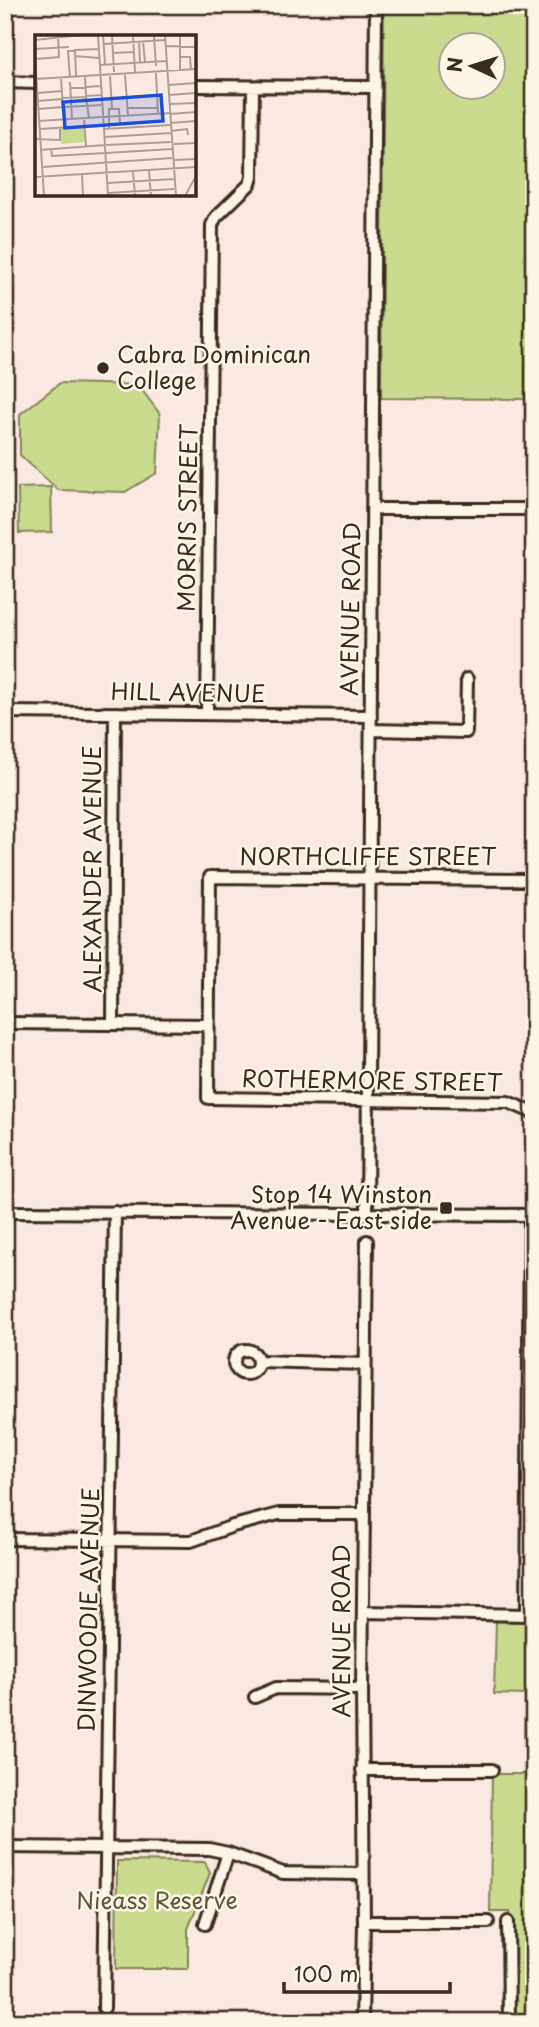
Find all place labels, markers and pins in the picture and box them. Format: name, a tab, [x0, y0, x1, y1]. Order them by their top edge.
place label: Cabra Dominican College	[117, 336, 311, 397]
marker: Cabra Dominican College	[95, 360, 111, 376]
place label: Stop 14 Winston Avenue - East side	[230, 1176, 432, 1237]
marker: Stop 14 Winston Avenue - East side	[438, 1200, 454, 1216]

